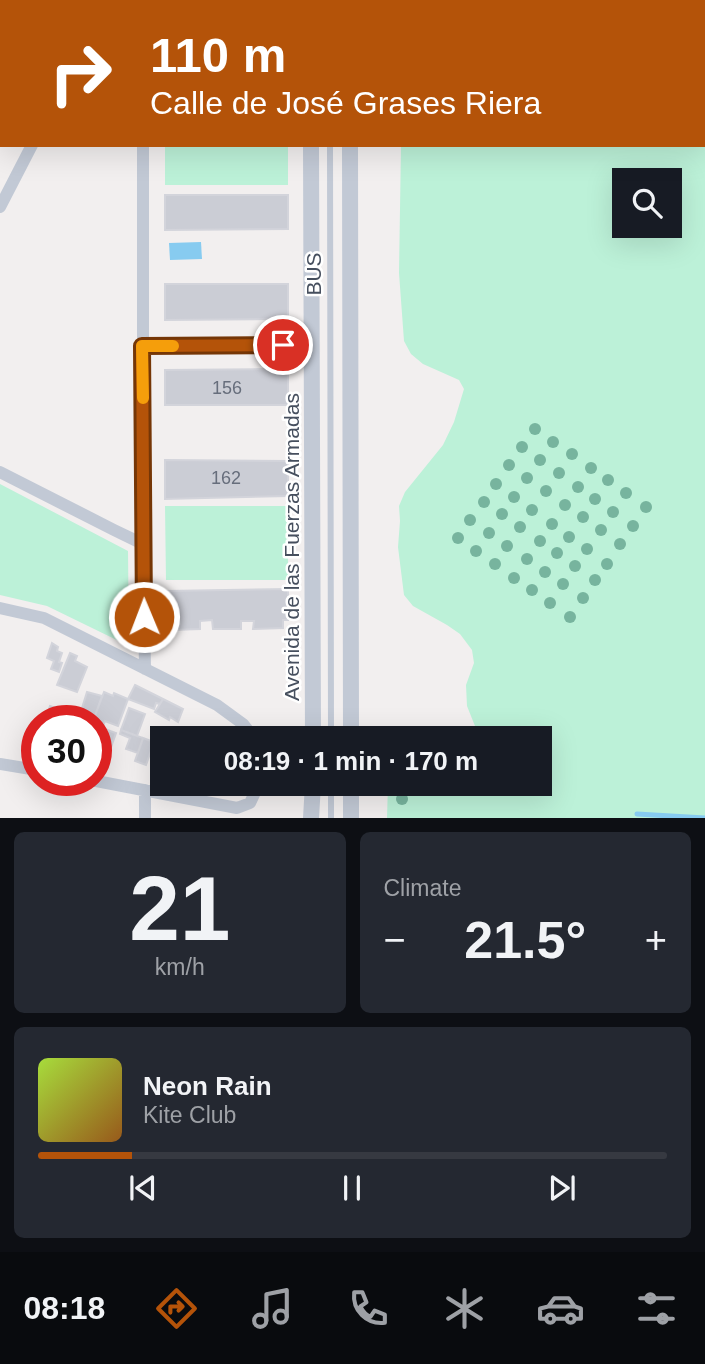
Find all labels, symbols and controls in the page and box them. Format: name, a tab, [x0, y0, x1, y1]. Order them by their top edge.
icon: right	[35, 28, 126, 119]
text: 110 m	[150, 28, 286, 82]
text: Calle de José Grases Riera	[150, 85, 541, 121]
map controls	[612, 168, 682, 238]
button: search	[612, 168, 682, 238]
street label: BUS	[302, 252, 325, 296]
pin	[253, 315, 313, 375]
icon: arrive	[264, 326, 302, 364]
house number: 156	[212, 378, 242, 398]
street label: Avenida de las Fuerzas Armadas	[280, 393, 303, 701]
house number: 162	[211, 468, 241, 488]
position arrow	[107, 580, 181, 654]
speed limit sign: 30	[21, 705, 112, 796]
text: 08:19 · 1 min · 170 m	[224, 746, 478, 776]
text: 21	[129, 858, 230, 959]
text: Climate	[384, 875, 461, 901]
text: 21.5°	[464, 911, 586, 969]
text: −	[384, 919, 406, 961]
text: +	[645, 919, 667, 961]
text: km/h	[155, 954, 205, 980]
text: Neon Rain	[143, 1071, 272, 1101]
text: Kite Club	[143, 1102, 236, 1128]
icon: previous	[124, 1169, 162, 1207]
icon: pause	[333, 1169, 371, 1207]
icon: next	[543, 1169, 581, 1207]
icon: directions	[152, 1284, 201, 1333]
icon: music	[248, 1284, 297, 1333]
icon: phone	[344, 1284, 393, 1333]
icon: climate	[440, 1284, 489, 1333]
icon: car	[536, 1284, 585, 1333]
icon: filters	[632, 1284, 681, 1333]
text: 08:18	[24, 1290, 105, 1326]

